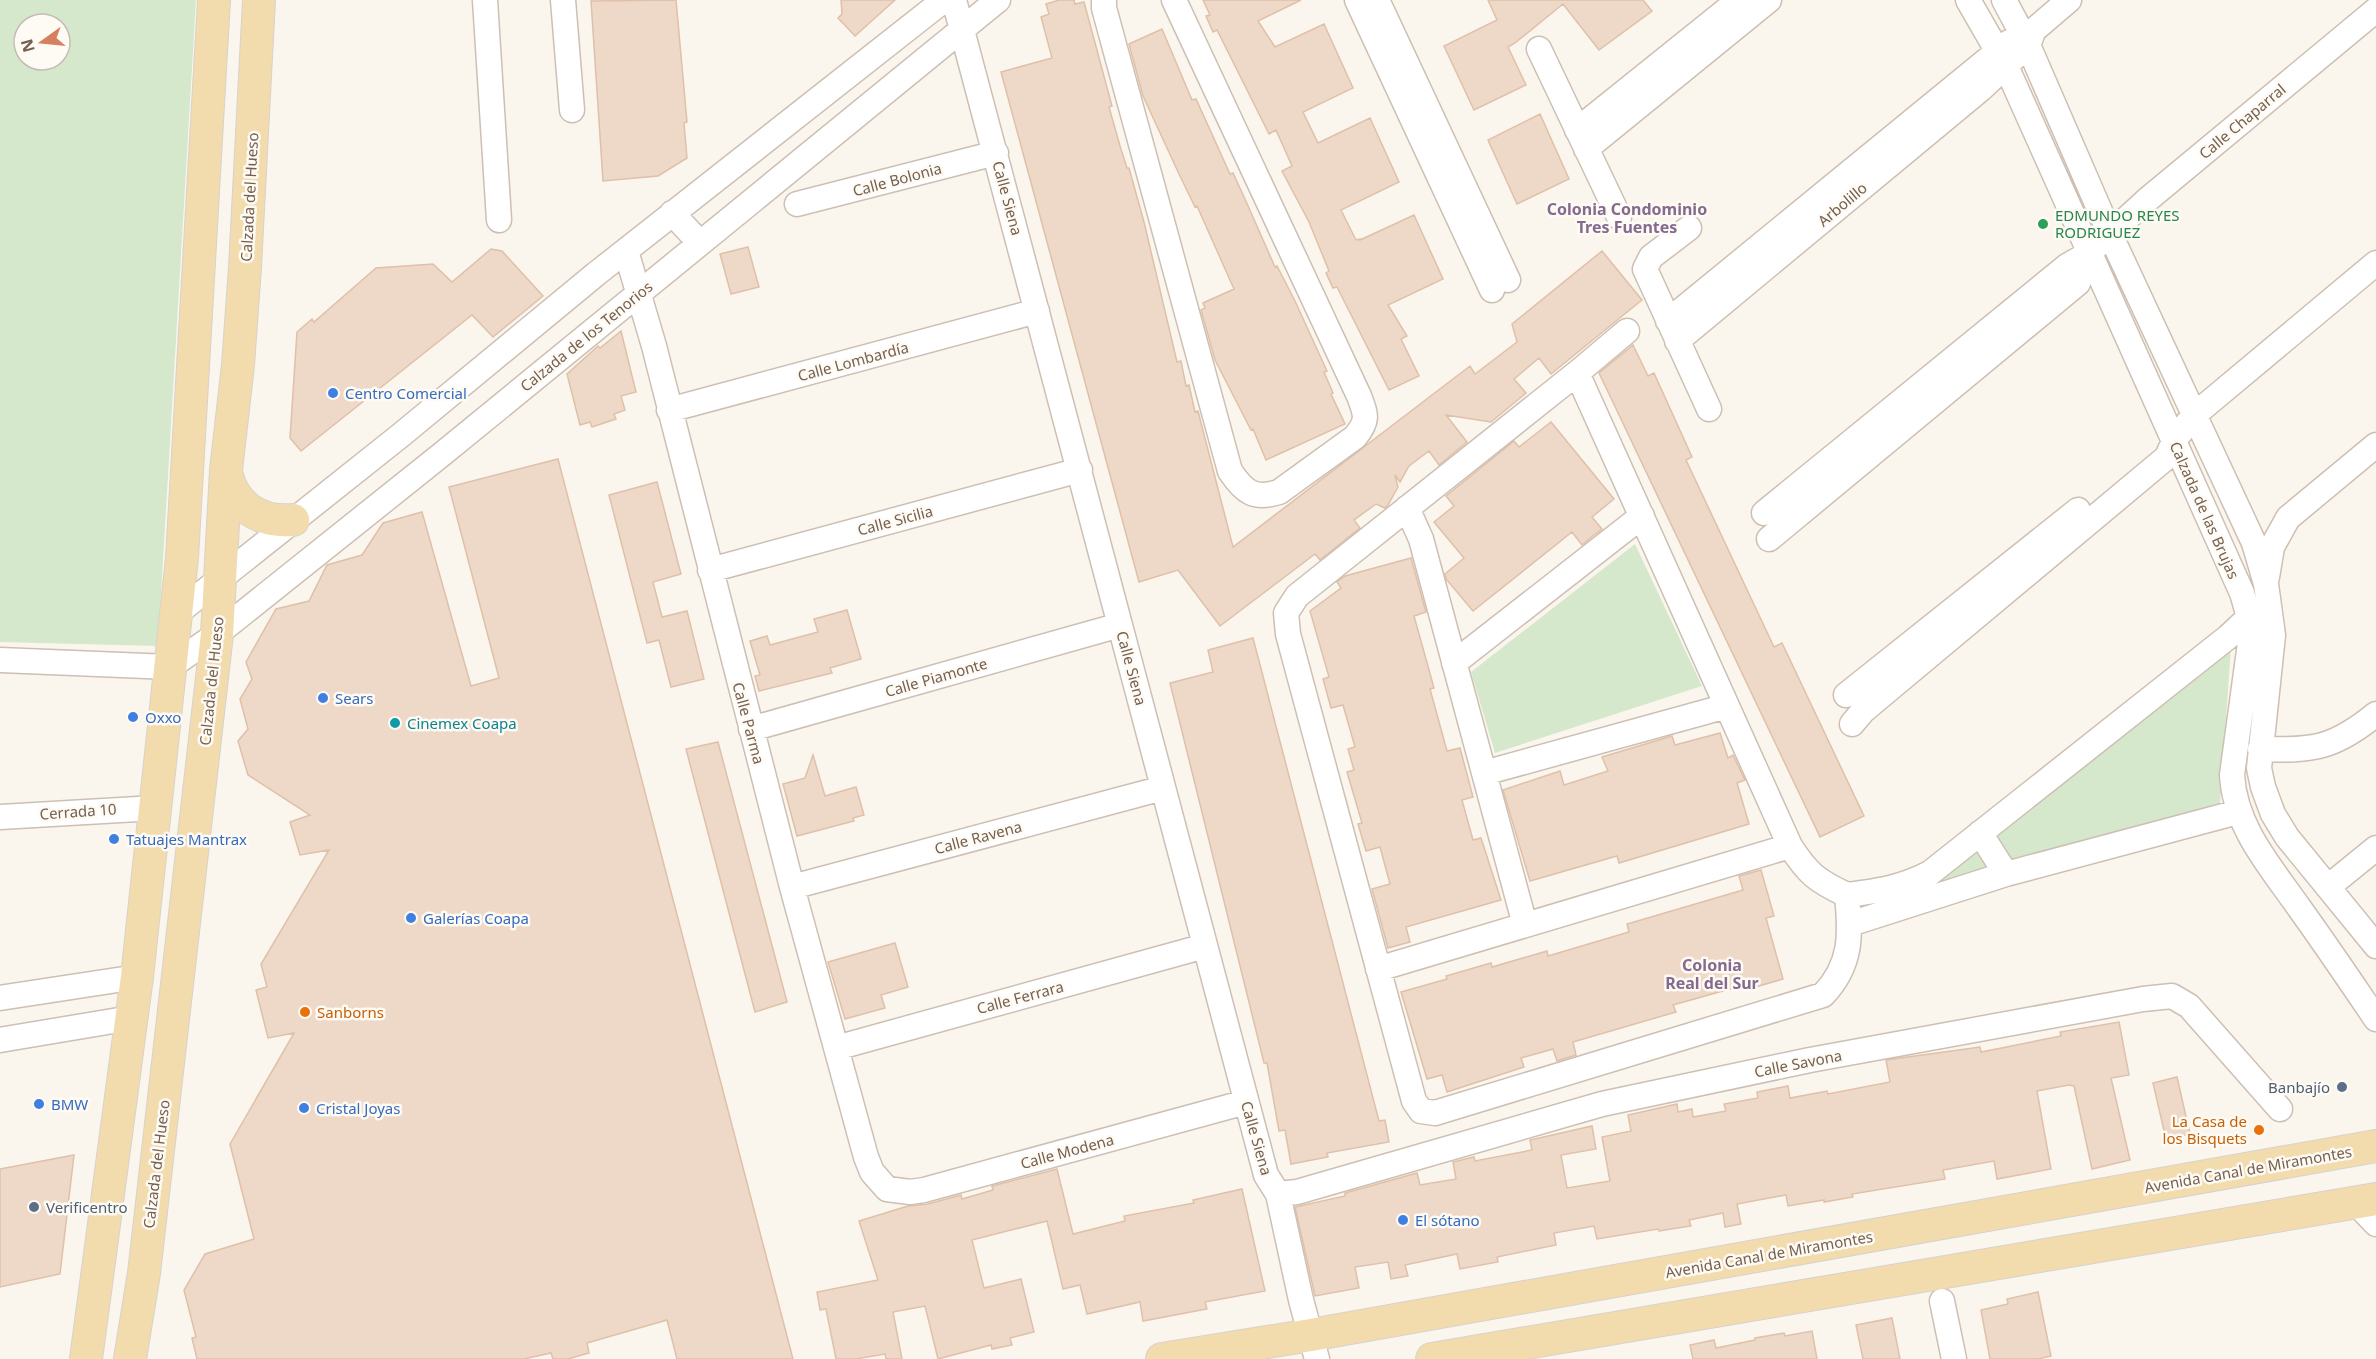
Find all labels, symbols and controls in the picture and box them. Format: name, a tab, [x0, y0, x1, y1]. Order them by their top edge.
north arrow	[12, 12, 72, 72]
text: N	[15, 37, 40, 55]
street label: Calle Chaparral	[2195, 79, 2289, 163]
street label: Calzada del Hueso	[236, 132, 262, 262]
street label: Calle Bolonia	[850, 158, 944, 200]
street label: Calle Siena	[988, 159, 1028, 237]
street label: Arbolillo	[1813, 177, 1871, 231]
district label: Colonia Condominio Tres Fuentes	[1547, 198, 1707, 238]
place label: EDMUNDO REYES RODRIGUEZ	[2055, 205, 2180, 242]
marker: EDMUNDO REYES RODRIGUEZ	[2036, 217, 2050, 231]
street label: Calzada de los Tenorios	[516, 276, 656, 396]
street label: Calle Lombardía	[795, 337, 911, 385]
place label: Centro Comercial	[345, 383, 467, 403]
marker: Centro Comercial	[326, 386, 340, 400]
street label: Calzada de las Brujas	[2166, 438, 2244, 582]
street label: Calle Sicilia	[855, 500, 935, 540]
street label: Calzada del Hueso	[194, 616, 228, 746]
street label: Calle Siena	[1112, 629, 1152, 707]
street label: Calle Piamonte	[882, 653, 990, 701]
street label: Calle Parma	[728, 680, 770, 766]
place label: Sears	[335, 688, 374, 708]
marker: Sears	[316, 691, 330, 705]
place label: Oxxo	[145, 707, 181, 727]
marker: Oxxo	[126, 710, 140, 724]
place label: Cinemex Coapa	[407, 713, 517, 733]
marker: Cinemex Coapa	[388, 716, 402, 730]
street label: Cerrada 10	[39, 798, 117, 824]
street label: Calle Ravena	[932, 816, 1024, 858]
place label: Tatuajes Mantrax	[126, 829, 247, 849]
marker: Tatuajes Mantrax	[107, 832, 121, 846]
place label: Galerías Coapa	[423, 908, 529, 928]
marker: Galerías Coapa	[404, 911, 418, 925]
district label: Colonia Real del Sur	[1665, 954, 1759, 994]
street label: Calle Ferrara	[974, 976, 1066, 1018]
place label: Sanborns	[317, 1002, 384, 1022]
marker: Sanborns	[298, 1005, 312, 1019]
street label: Calle Savona	[1752, 1045, 1844, 1081]
place label: Banbajío	[2268, 1077, 2330, 1097]
marker: Banbajío	[2335, 1080, 2349, 1094]
place label: BMW	[51, 1094, 88, 1114]
marker: BMW	[32, 1097, 46, 1111]
place label: Cristal Joyas	[316, 1098, 400, 1118]
street label: Calzada del Hueso	[138, 1099, 174, 1229]
street label: Calle Siena	[1237, 1099, 1277, 1177]
marker: Cristal Joyas	[297, 1101, 311, 1115]
place label: La Casa de los Bisquets	[2163, 1111, 2247, 1148]
marker: La Casa de los Bisquets	[2252, 1123, 2266, 1137]
street label: Calle Modena	[1018, 1129, 1116, 1173]
street label: Avenida Canal de Miramontes	[2143, 1141, 2353, 1197]
place label: Verificentro	[46, 1197, 128, 1217]
marker: Verificentro	[27, 1200, 41, 1214]
place label: El sótano	[1415, 1210, 1480, 1230]
marker: El sótano	[1396, 1213, 1410, 1227]
street label: Avenida Canal de Miramontes	[1664, 1226, 1874, 1282]

